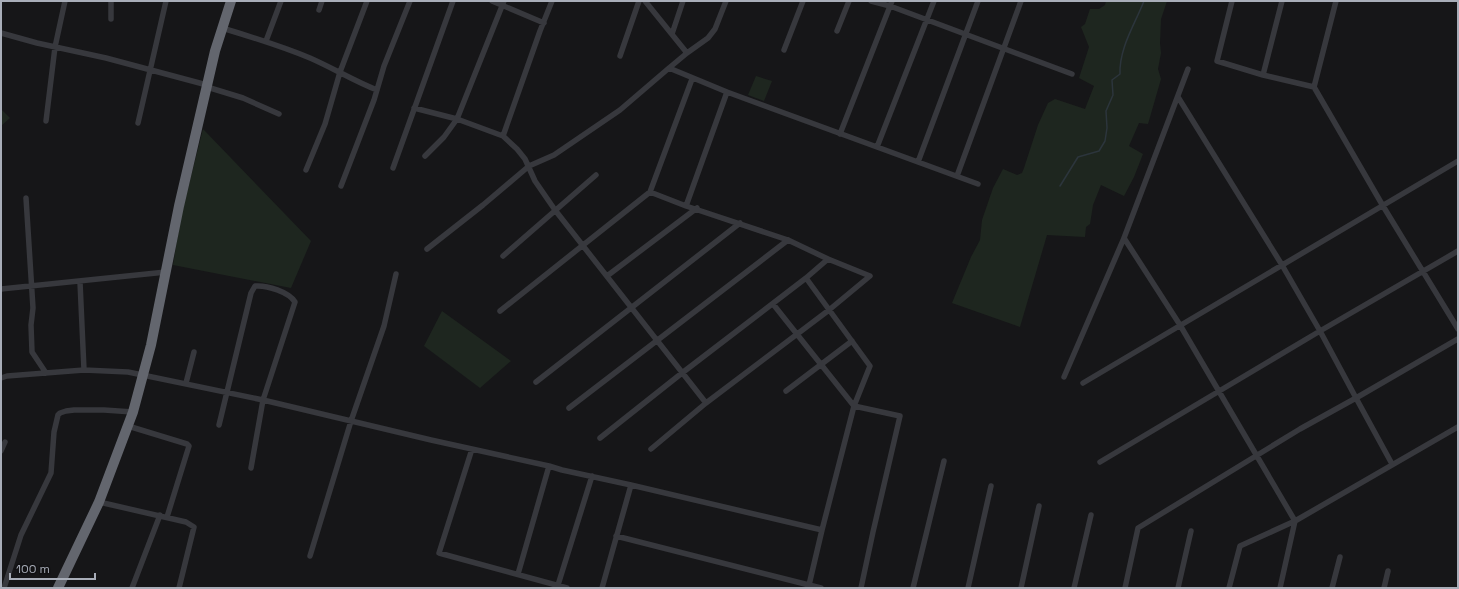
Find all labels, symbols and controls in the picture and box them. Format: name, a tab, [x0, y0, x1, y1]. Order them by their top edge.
scale bar	[10, 555, 95, 581]
text: 100 m	[16, 561, 50, 577]

